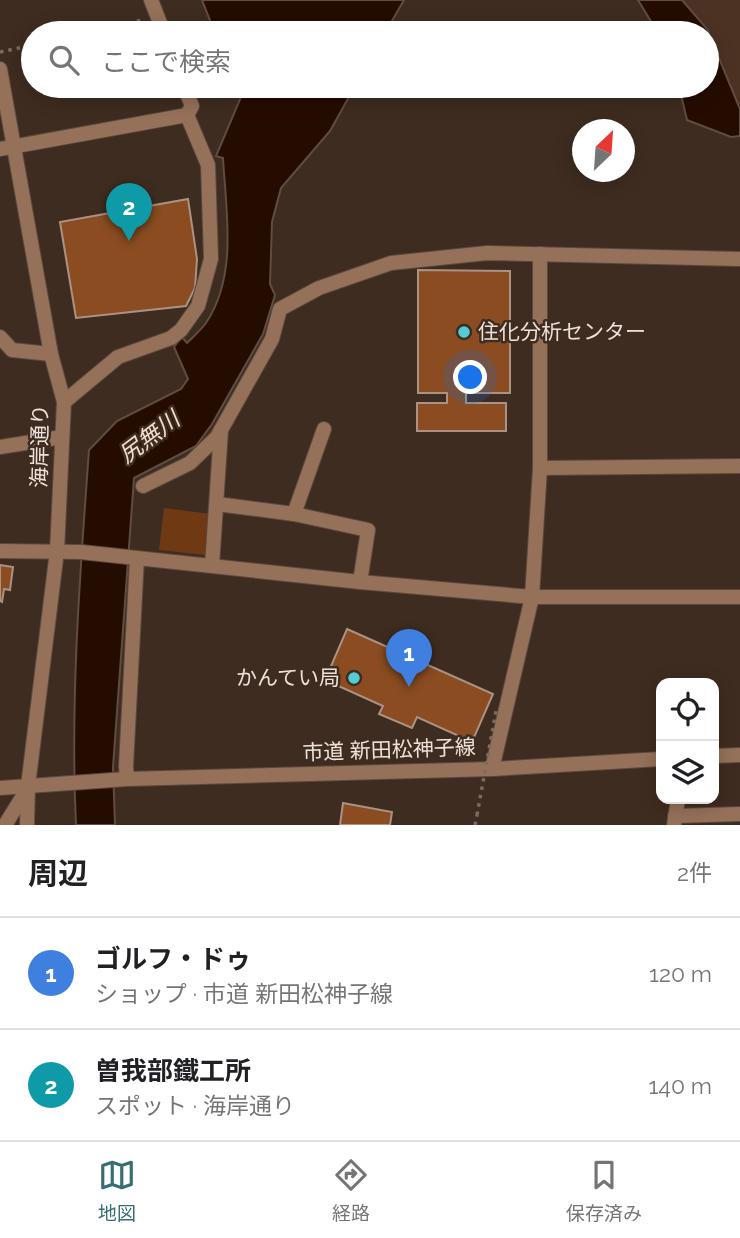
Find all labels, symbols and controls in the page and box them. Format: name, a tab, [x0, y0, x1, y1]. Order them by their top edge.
search box	[21, 21, 719, 98]
icon: search	[45, 41, 83, 79]
text: ここで検索	[101, 47, 231, 77]
north arrow	[572, 119, 635, 182]
pin: 2	[106, 183, 152, 241]
place label: 住化分析センター	[478, 319, 646, 344]
marker: 住化分析センター	[456, 324, 472, 340]
your location	[453, 360, 487, 394]
water label: 尻無川	[113, 403, 187, 468]
street label: 海岸通り	[26, 404, 53, 488]
pin: 1	[386, 629, 432, 687]
place label: かんてい局	[236, 665, 340, 690]
marker: かんてい局	[346, 670, 362, 686]
map controls	[656, 678, 719, 804]
button: locate	[656, 678, 719, 741]
street label: 市道 新田松神子線	[302, 734, 476, 765]
button: layers	[656, 741, 719, 804]
text: 周辺	[28, 856, 88, 891]
text: 2件	[677, 859, 712, 886]
text: ゴルフ・ドゥ	[95, 944, 251, 974]
text: 1	[45, 960, 57, 987]
text: 120 m	[649, 960, 712, 987]
text: ショップ · 市道 新田松神子線	[95, 980, 393, 1007]
text: 曽我部鐵工所	[95, 1056, 251, 1086]
text: 2	[45, 1072, 57, 1099]
text: 140 m	[649, 1072, 712, 1099]
text: スポット · 海岸通り	[95, 1092, 295, 1119]
tab: 地図	[98, 1156, 136, 1225]
tab: 経路	[332, 1156, 370, 1225]
tab: 保存済み	[566, 1156, 642, 1225]

